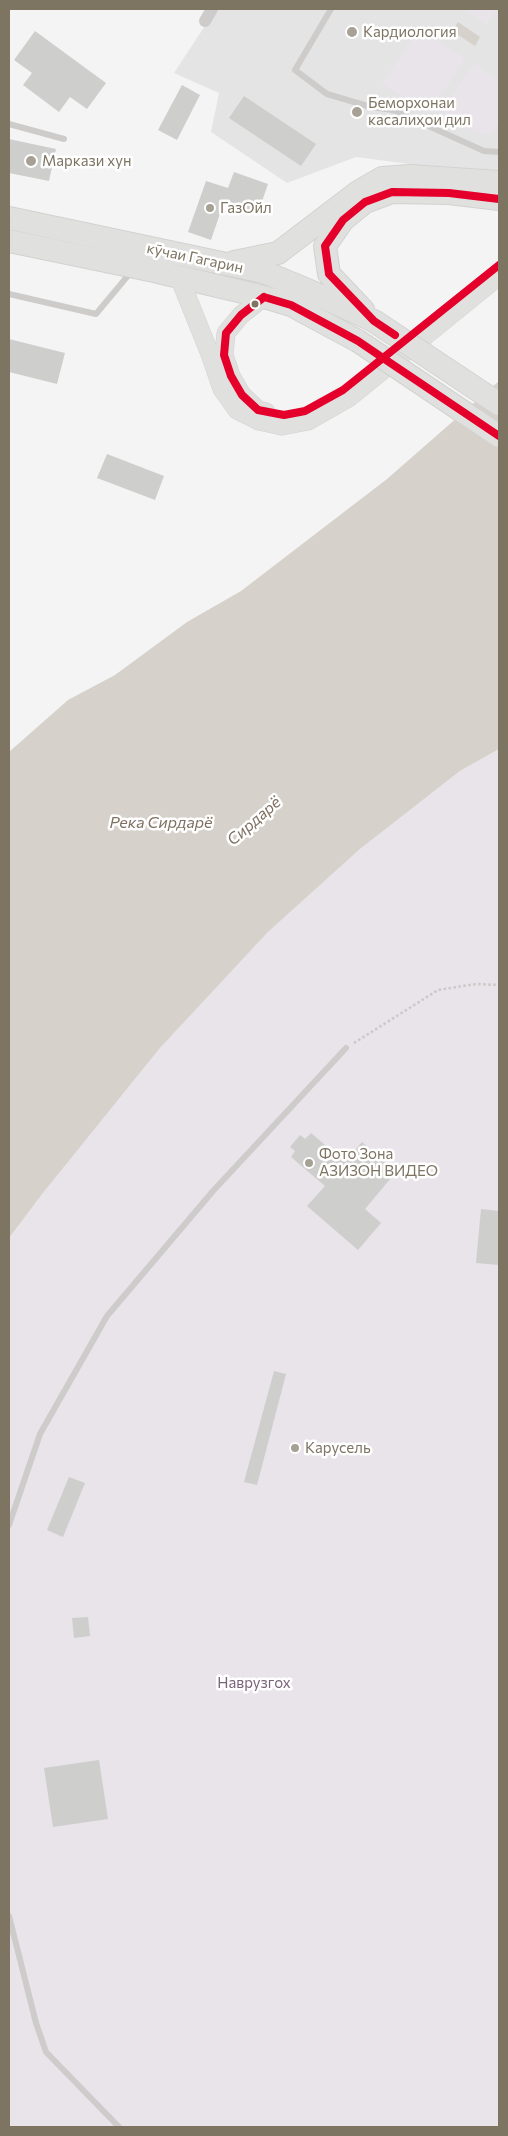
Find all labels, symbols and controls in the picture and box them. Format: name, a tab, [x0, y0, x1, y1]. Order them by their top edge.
place label: Кардиология	[363, 23, 457, 41]
marker: Кардиология	[345, 25, 359, 39]
place label: Беморхонаи касалиҳои дил	[368, 94, 471, 129]
marker: Беморхонаи касалиҳои дил	[350, 105, 364, 119]
place label: Маркази хун	[42, 152, 132, 170]
marker: Маркази хун	[24, 154, 38, 168]
place label: ГазОйл	[220, 199, 272, 217]
marker: ГазОйл	[204, 202, 216, 214]
street label: кӯчаи Гагарин	[145, 239, 245, 277]
unlabelled marker	[250, 299, 260, 309]
water label: Сирдарё	[223, 792, 285, 850]
water label: Река Сирдарё	[109, 813, 213, 833]
place label: Фото Зона АЗИЗОН ВИДЕО	[319, 1145, 438, 1180]
marker: Фото Зона АЗИЗОН ВИДЕО	[303, 1157, 315, 1169]
place label: Карусель	[305, 1439, 371, 1457]
marker: Карусель	[289, 1442, 301, 1454]
park label: Наврузгох	[217, 1674, 291, 1692]

